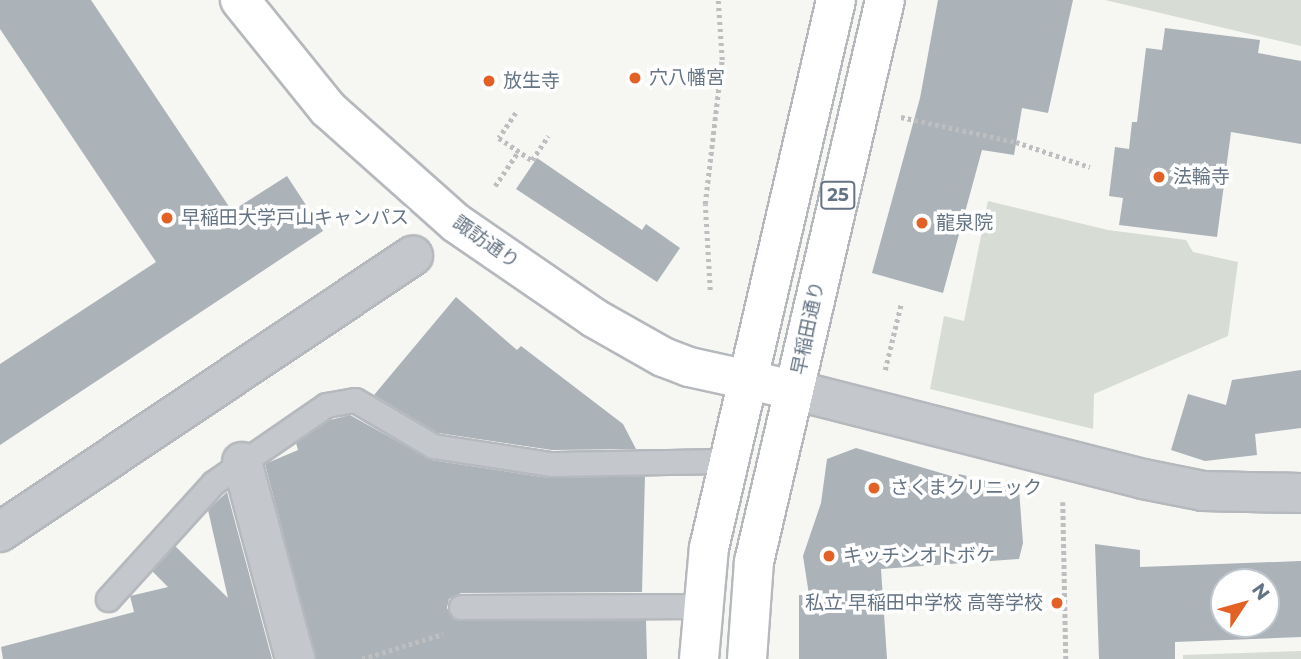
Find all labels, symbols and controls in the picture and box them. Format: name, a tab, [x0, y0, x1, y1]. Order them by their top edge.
place label: 穴八幡宮	[649, 67, 725, 89]
place label: 放生寺	[503, 70, 560, 92]
marker: 穴八幡宮	[627, 70, 643, 86]
marker: 放生寺	[481, 73, 497, 89]
place label: 法輪寺	[1173, 166, 1230, 188]
marker: 法輪寺	[1151, 169, 1167, 185]
road number: 25	[819, 180, 857, 210]
place label: 早稲田大学戸山キャンパス	[181, 207, 409, 229]
marker: 早稲田大学戸山キャンパス	[159, 210, 175, 226]
street label: 諏訪通り	[448, 211, 524, 273]
place label: 龍泉院	[936, 212, 993, 234]
marker: 龍泉院	[914, 215, 930, 231]
street label: 早稲田通り	[787, 279, 829, 377]
place label: さくまクリニック	[890, 477, 1042, 499]
marker: さくまクリニック	[864, 478, 884, 498]
place label: キッチンオトボケ	[843, 545, 995, 567]
marker: キッチンオトボケ	[821, 548, 837, 564]
north arrow	[1210, 568, 1280, 638]
text: N	[1247, 579, 1275, 605]
place label: 私立 早稲田中学校 高等学校	[805, 592, 1043, 614]
marker: 私立 早稲田中学校 高等学校	[1049, 595, 1065, 611]

